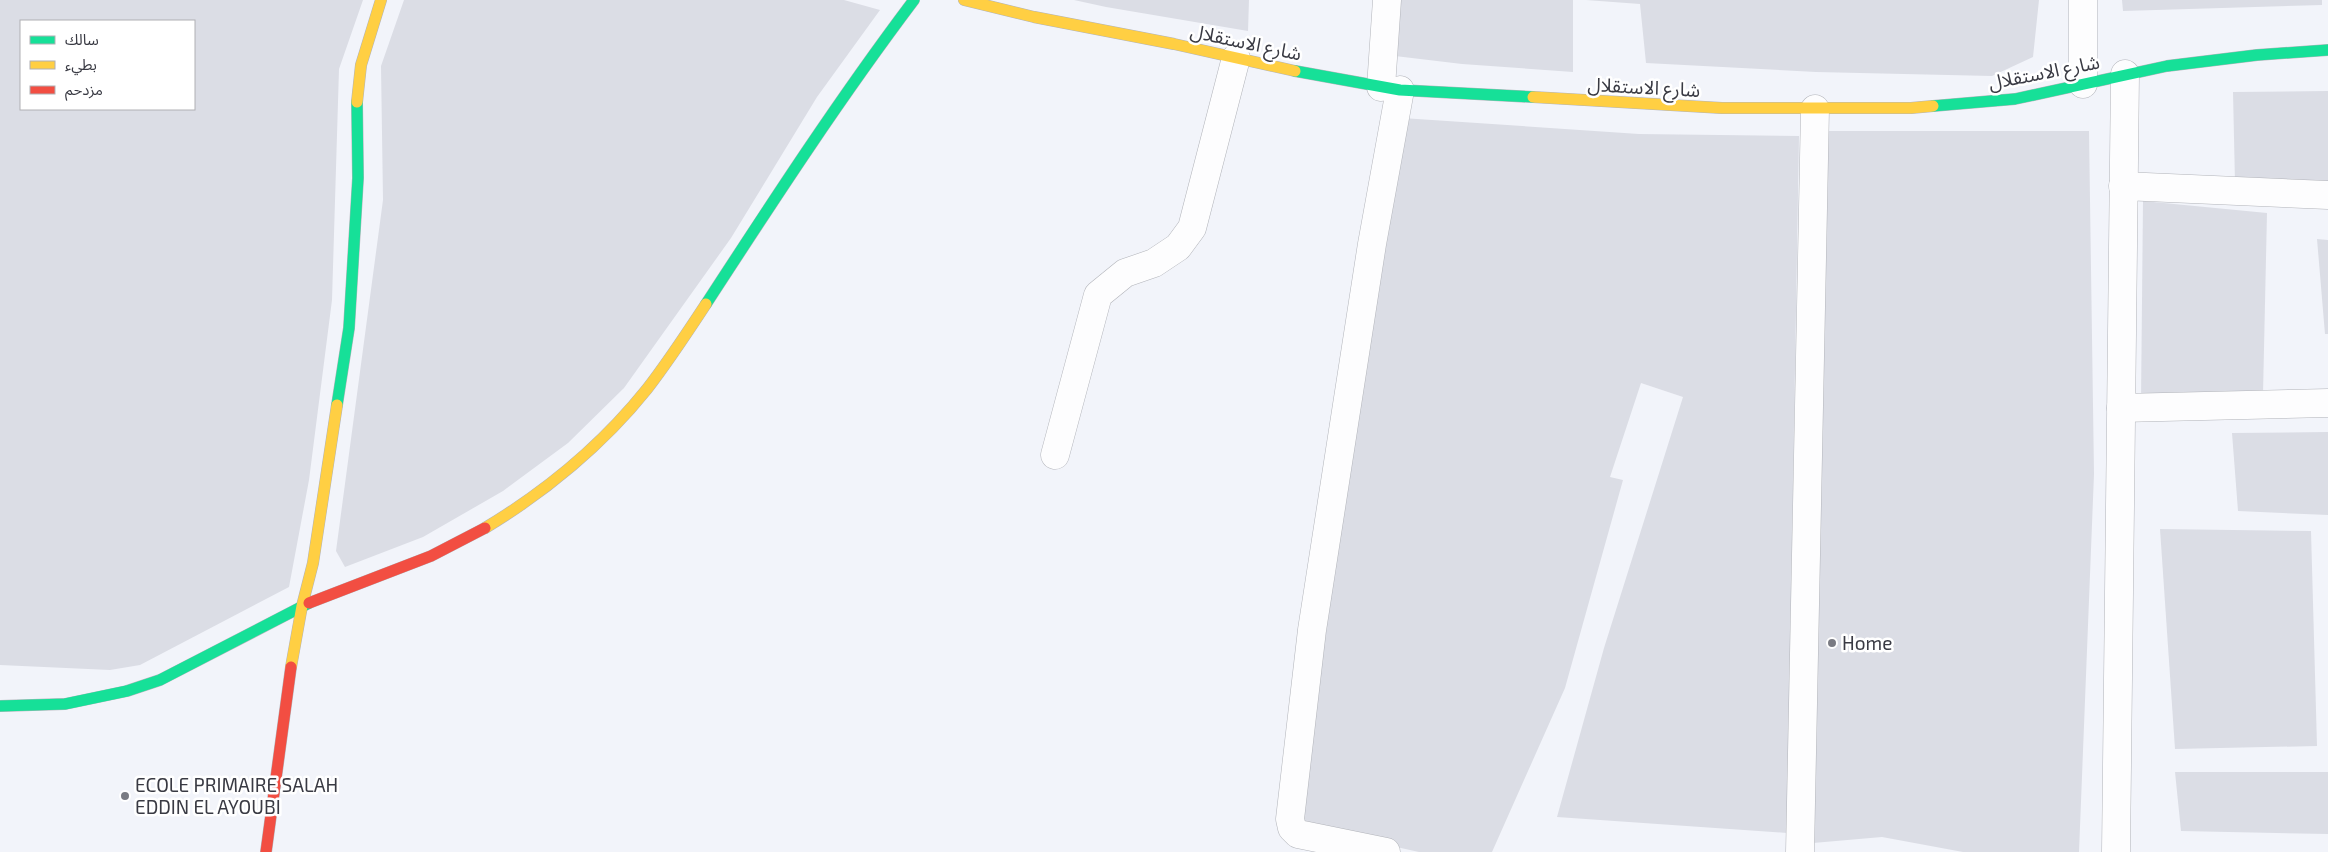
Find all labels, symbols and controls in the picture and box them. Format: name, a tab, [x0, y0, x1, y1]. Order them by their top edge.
street label: شارع الاستقلال	[1188, 19, 1304, 67]
legend	[20, 20, 195, 110]
text: سالك	[65, 30, 99, 48]
street label: شارع الاستقلال	[1986, 49, 2102, 97]
text: بطيء	[65, 55, 97, 76]
street label: شارع الاستقلال	[1587, 72, 1701, 104]
text: مزدحم	[65, 80, 103, 101]
place label: Home	[1842, 631, 1892, 654]
marker: Home	[1826, 637, 1838, 649]
place label: ECOLE PRIMAIRE SALAH EDDIN EL AYOUBI	[135, 773, 338, 818]
marker: ECOLE PRIMAIRE SALAH EDDIN EL AYOUBI	[119, 790, 131, 802]

